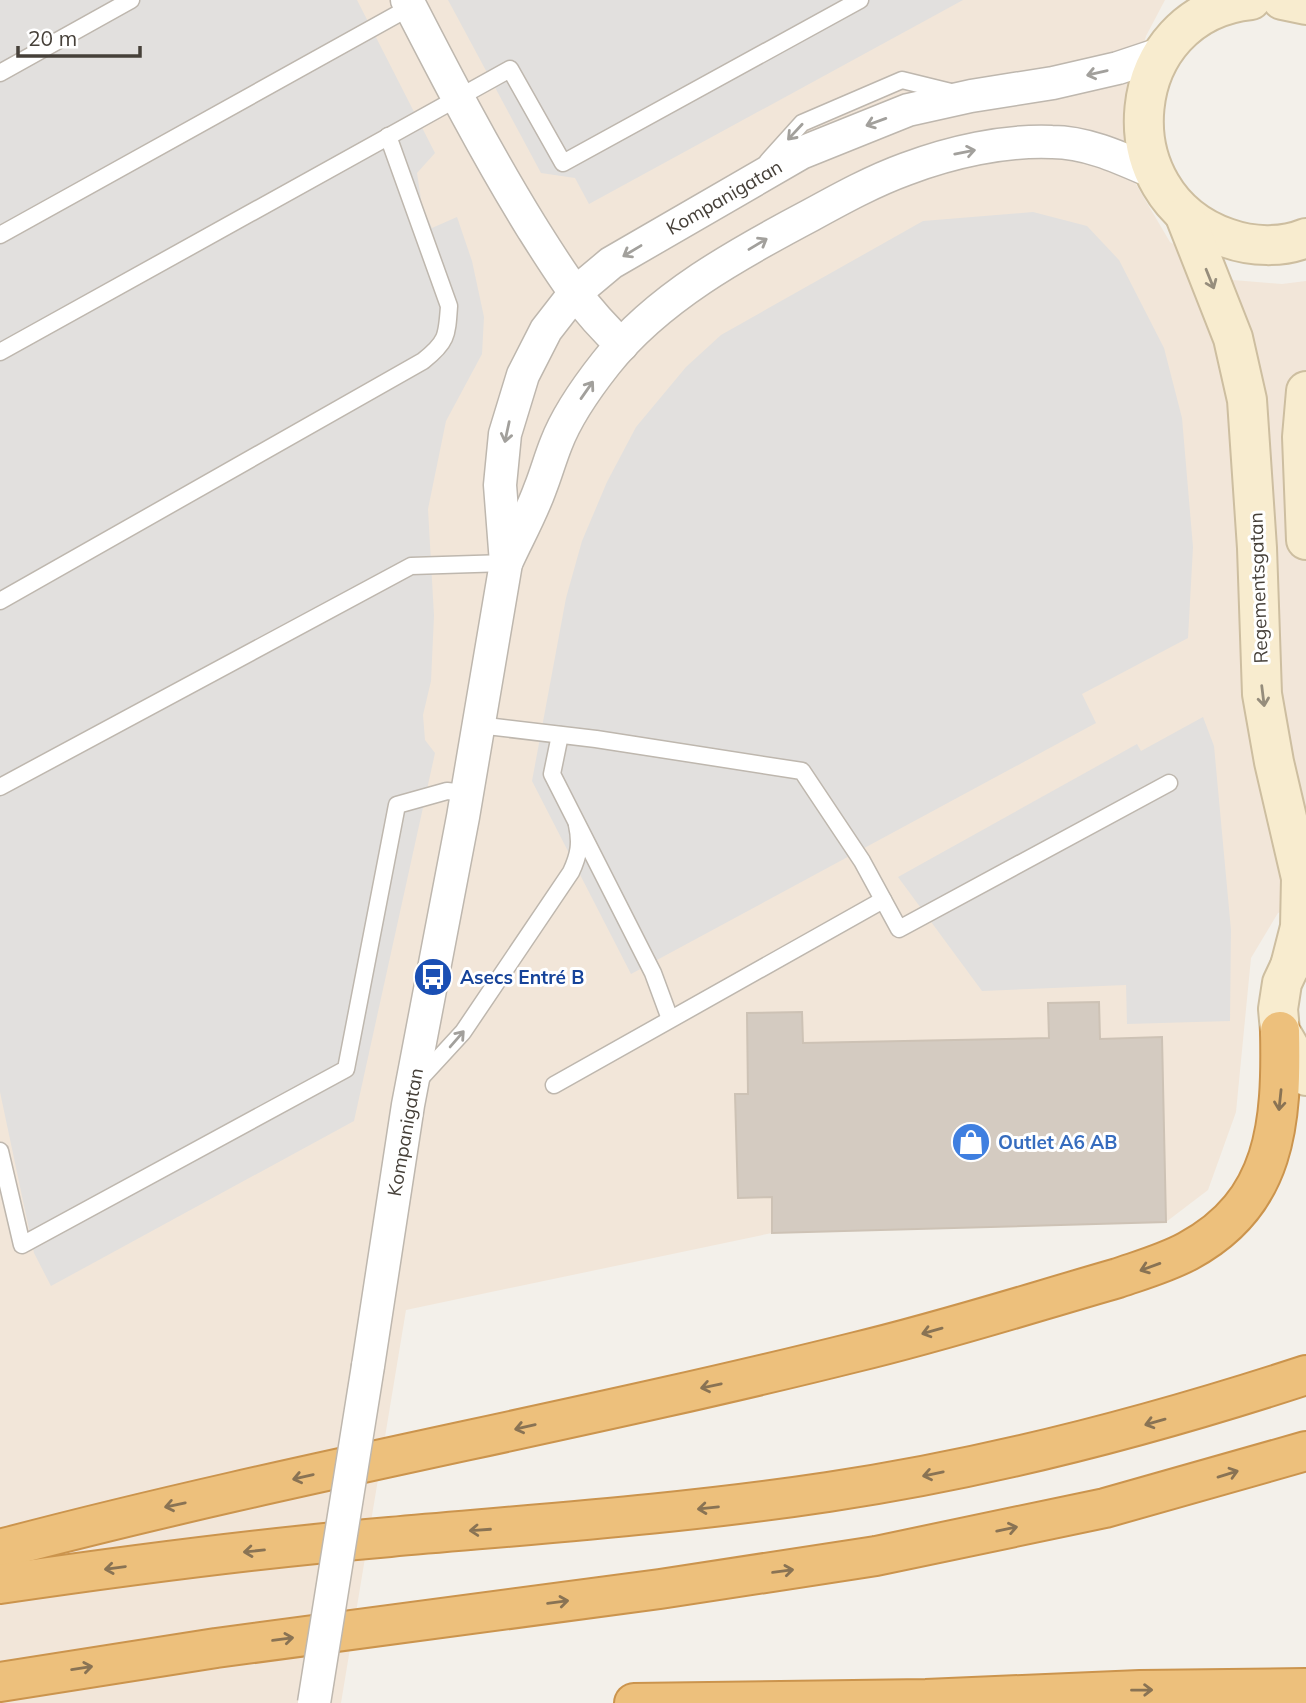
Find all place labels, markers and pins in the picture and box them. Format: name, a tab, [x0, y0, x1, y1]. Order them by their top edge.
bus stop icon: Asecs Entré B	[412, 956, 454, 998]
place label: Asecs Entré B	[460, 965, 584, 989]
shop icon: Outlet A6 AB	[950, 1121, 992, 1163]
place label: Outlet A6 AB	[998, 1130, 1117, 1154]

